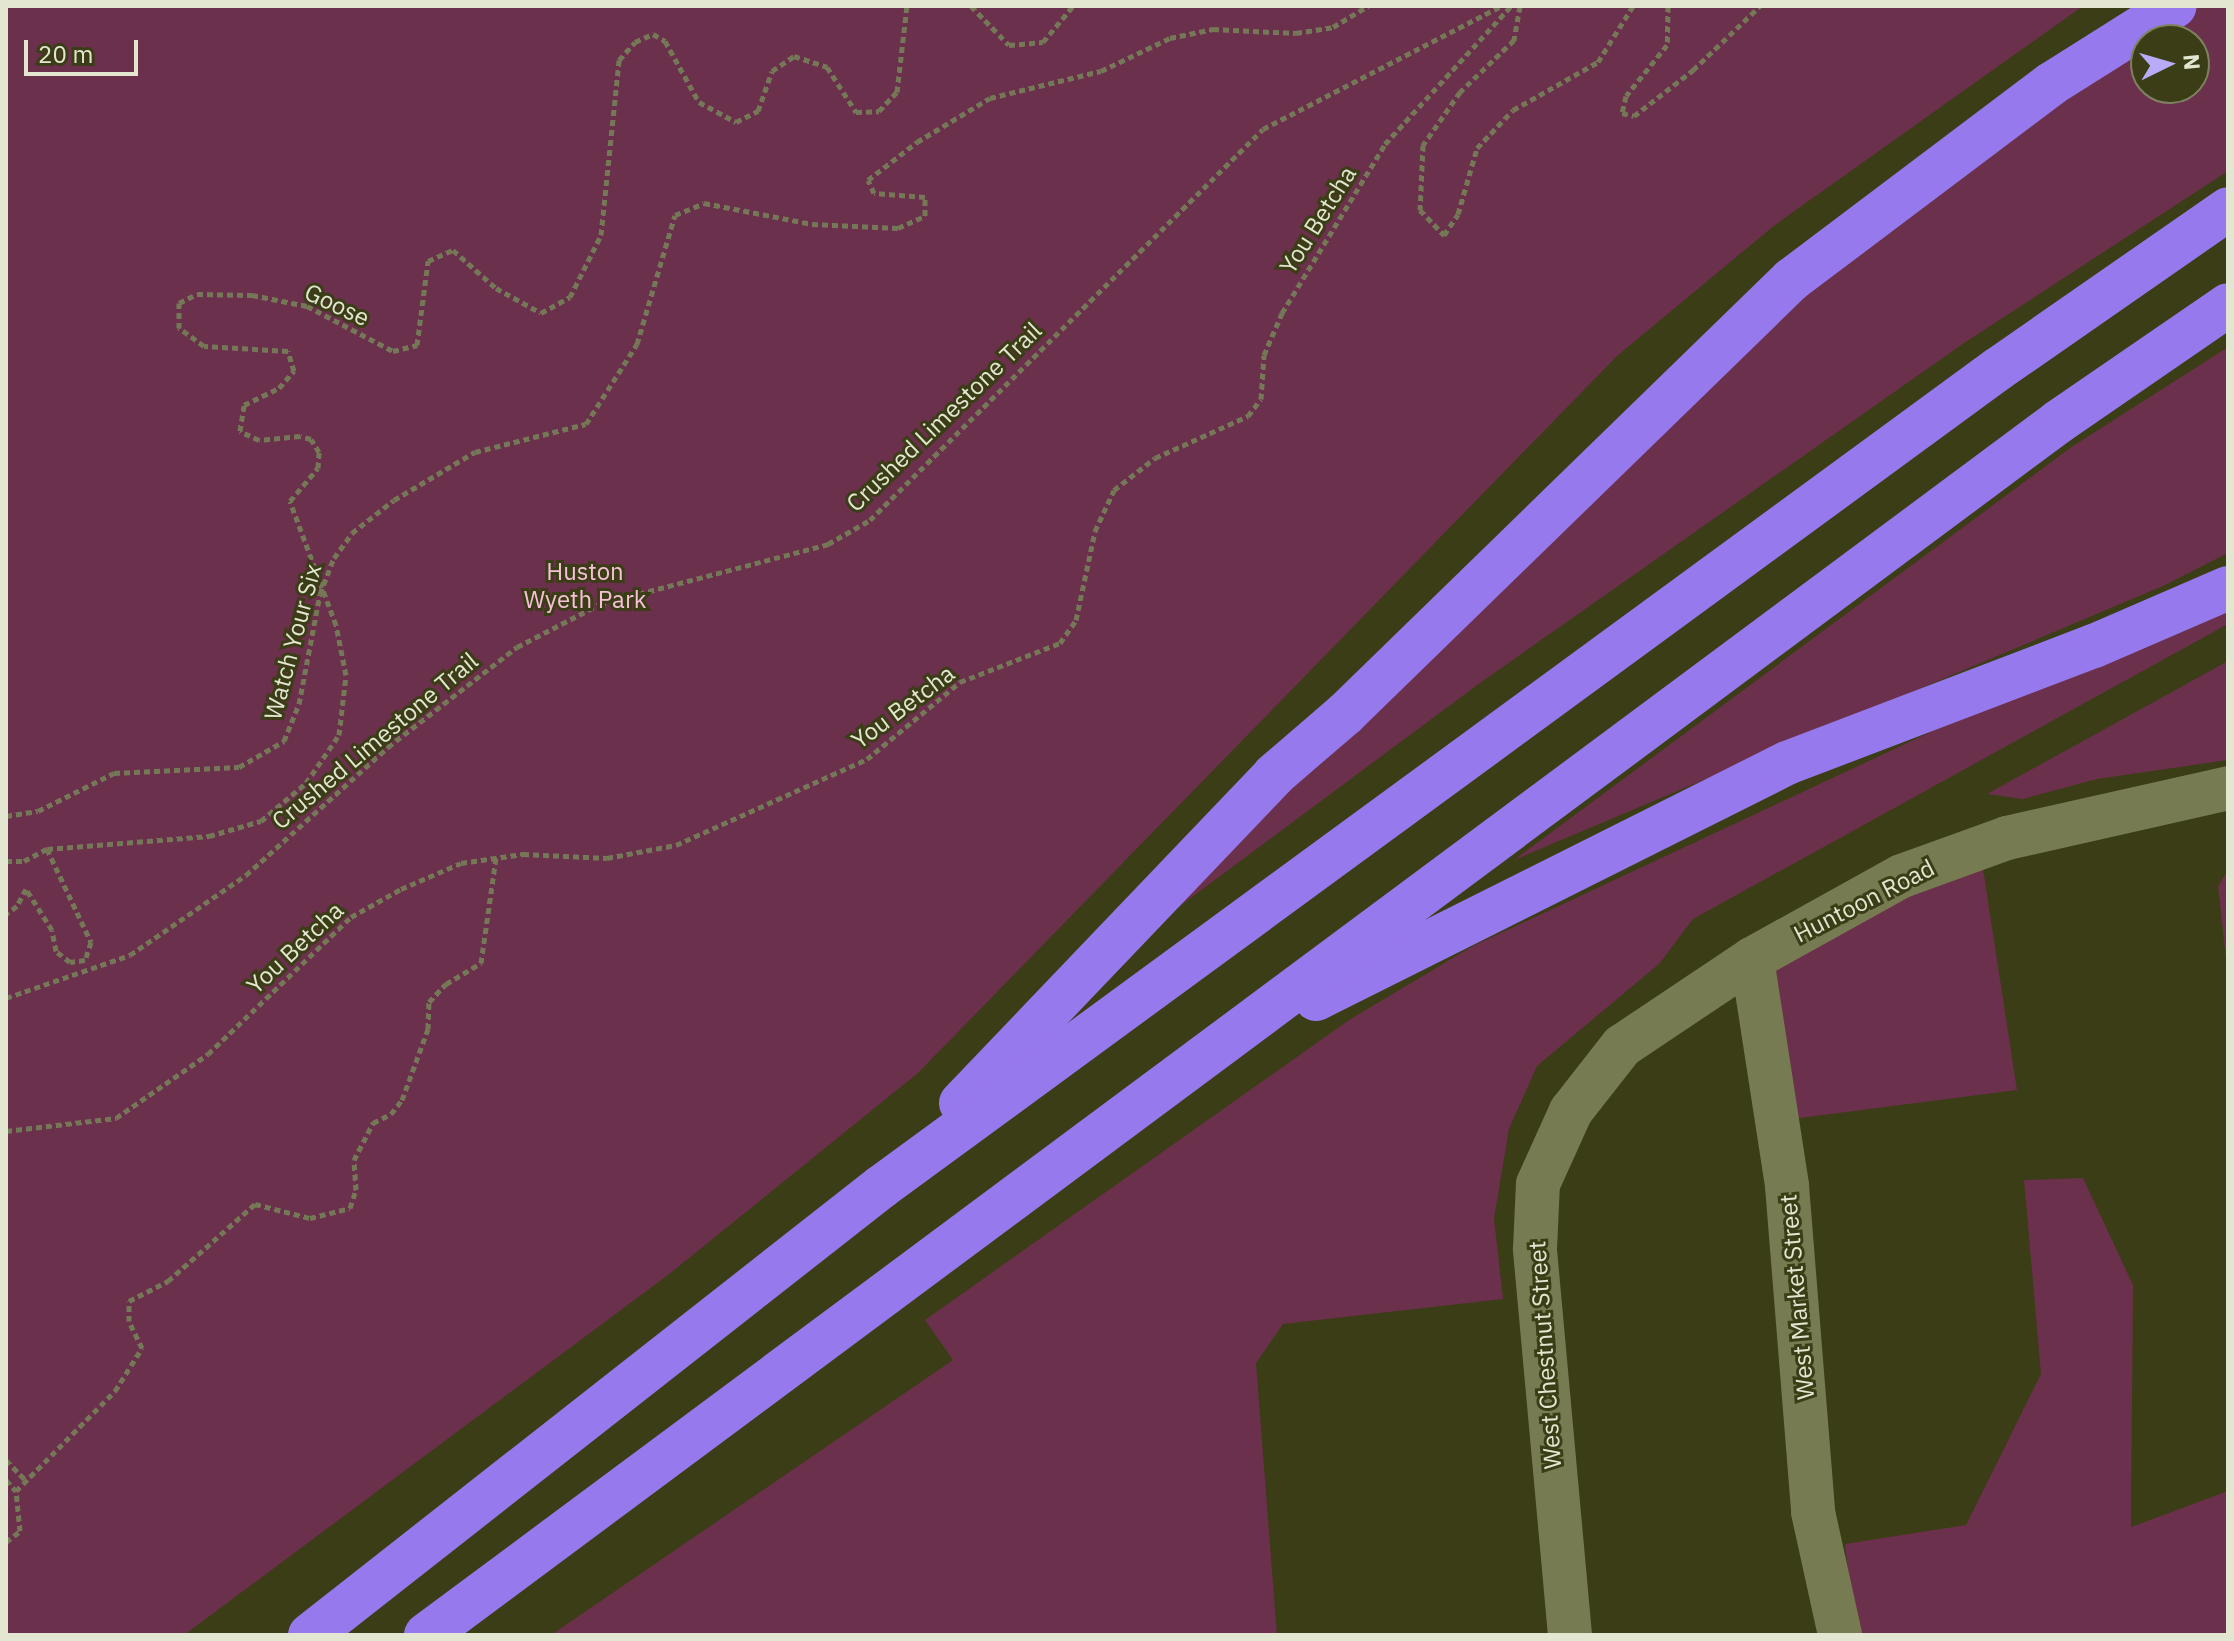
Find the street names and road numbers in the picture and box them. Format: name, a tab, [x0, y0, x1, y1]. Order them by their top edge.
street label: You Betcha	[1274, 161, 1362, 279]
street label: Goose	[300, 277, 374, 333]
street label: Crushed Limestone Trail	[840, 316, 1048, 518]
street label: Watch Your Six	[258, 561, 328, 723]
street label: Crushed Limestone Trail	[266, 646, 484, 836]
street label: You Betcha	[846, 659, 960, 755]
street label: Huntoon Road	[1789, 853, 1939, 949]
street label: You Betcha	[241, 896, 349, 1000]
street label: West Market Street	[1774, 1193, 1820, 1401]
street label: West Chestnut Street	[1523, 1240, 1567, 1470]

